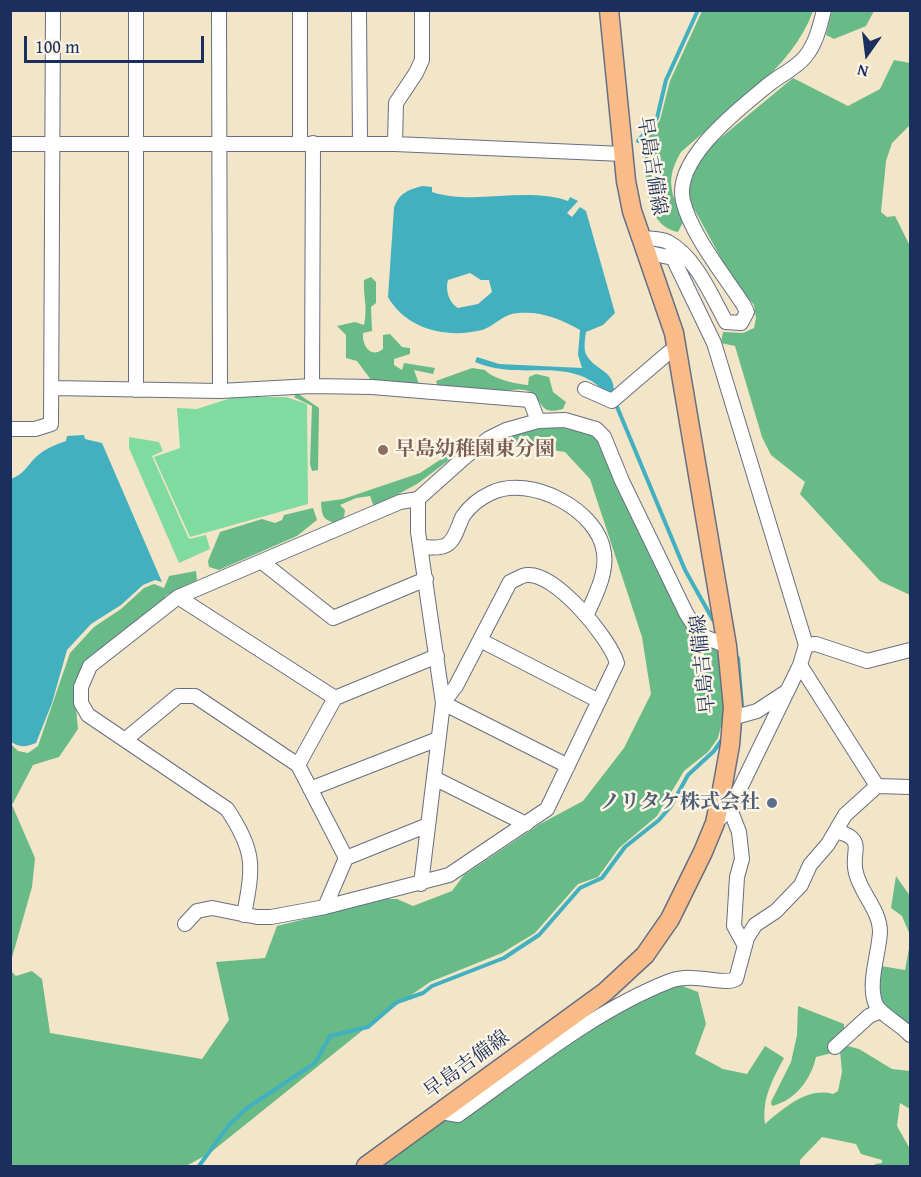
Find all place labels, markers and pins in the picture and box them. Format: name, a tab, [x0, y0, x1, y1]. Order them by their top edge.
place label: 早島幼稚園東分園	[395, 438, 555, 462]
marker: 早島幼稚園東分園	[376, 443, 390, 457]
place label: ノリタケ株式会社	[600, 791, 760, 815]
marker: ノリタケ株式会社	[765, 796, 779, 810]

